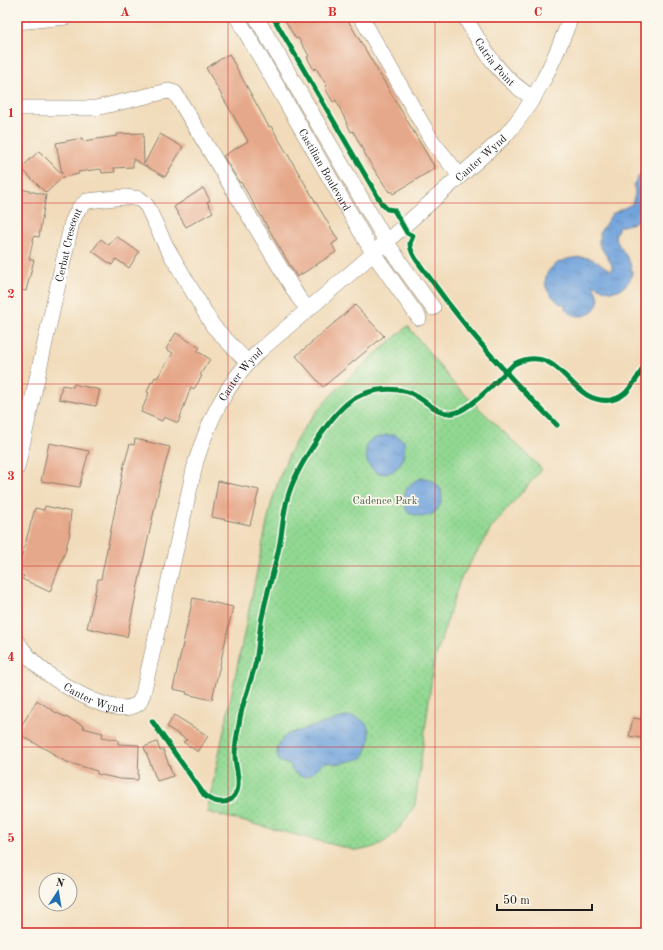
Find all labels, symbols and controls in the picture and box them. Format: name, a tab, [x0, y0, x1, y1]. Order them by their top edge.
text: A	[120, 6, 130, 19]
text: B	[327, 6, 337, 19]
text: C	[534, 6, 542, 19]
street label: Catria Point	[472, 37, 516, 89]
text: 1	[7, 107, 15, 120]
street label: Castilian Boulevard	[296, 127, 352, 214]
street label: Canter Wynd	[454, 133, 510, 184]
street label: Cerbat Crescent	[55, 207, 85, 283]
text: 2	[7, 288, 15, 301]
street label: Canter Wynd	[218, 346, 266, 404]
text: 3	[7, 470, 15, 483]
park label: Cadence Park	[352, 496, 418, 507]
text: 4	[7, 651, 15, 664]
street label: Canter Wynd	[61, 682, 125, 715]
text: 5	[7, 832, 15, 845]
north arrow	[38, 872, 78, 912]
text: N	[55, 877, 66, 890]
scale bar	[497, 886, 592, 912]
text: 50 m	[503, 894, 530, 907]

